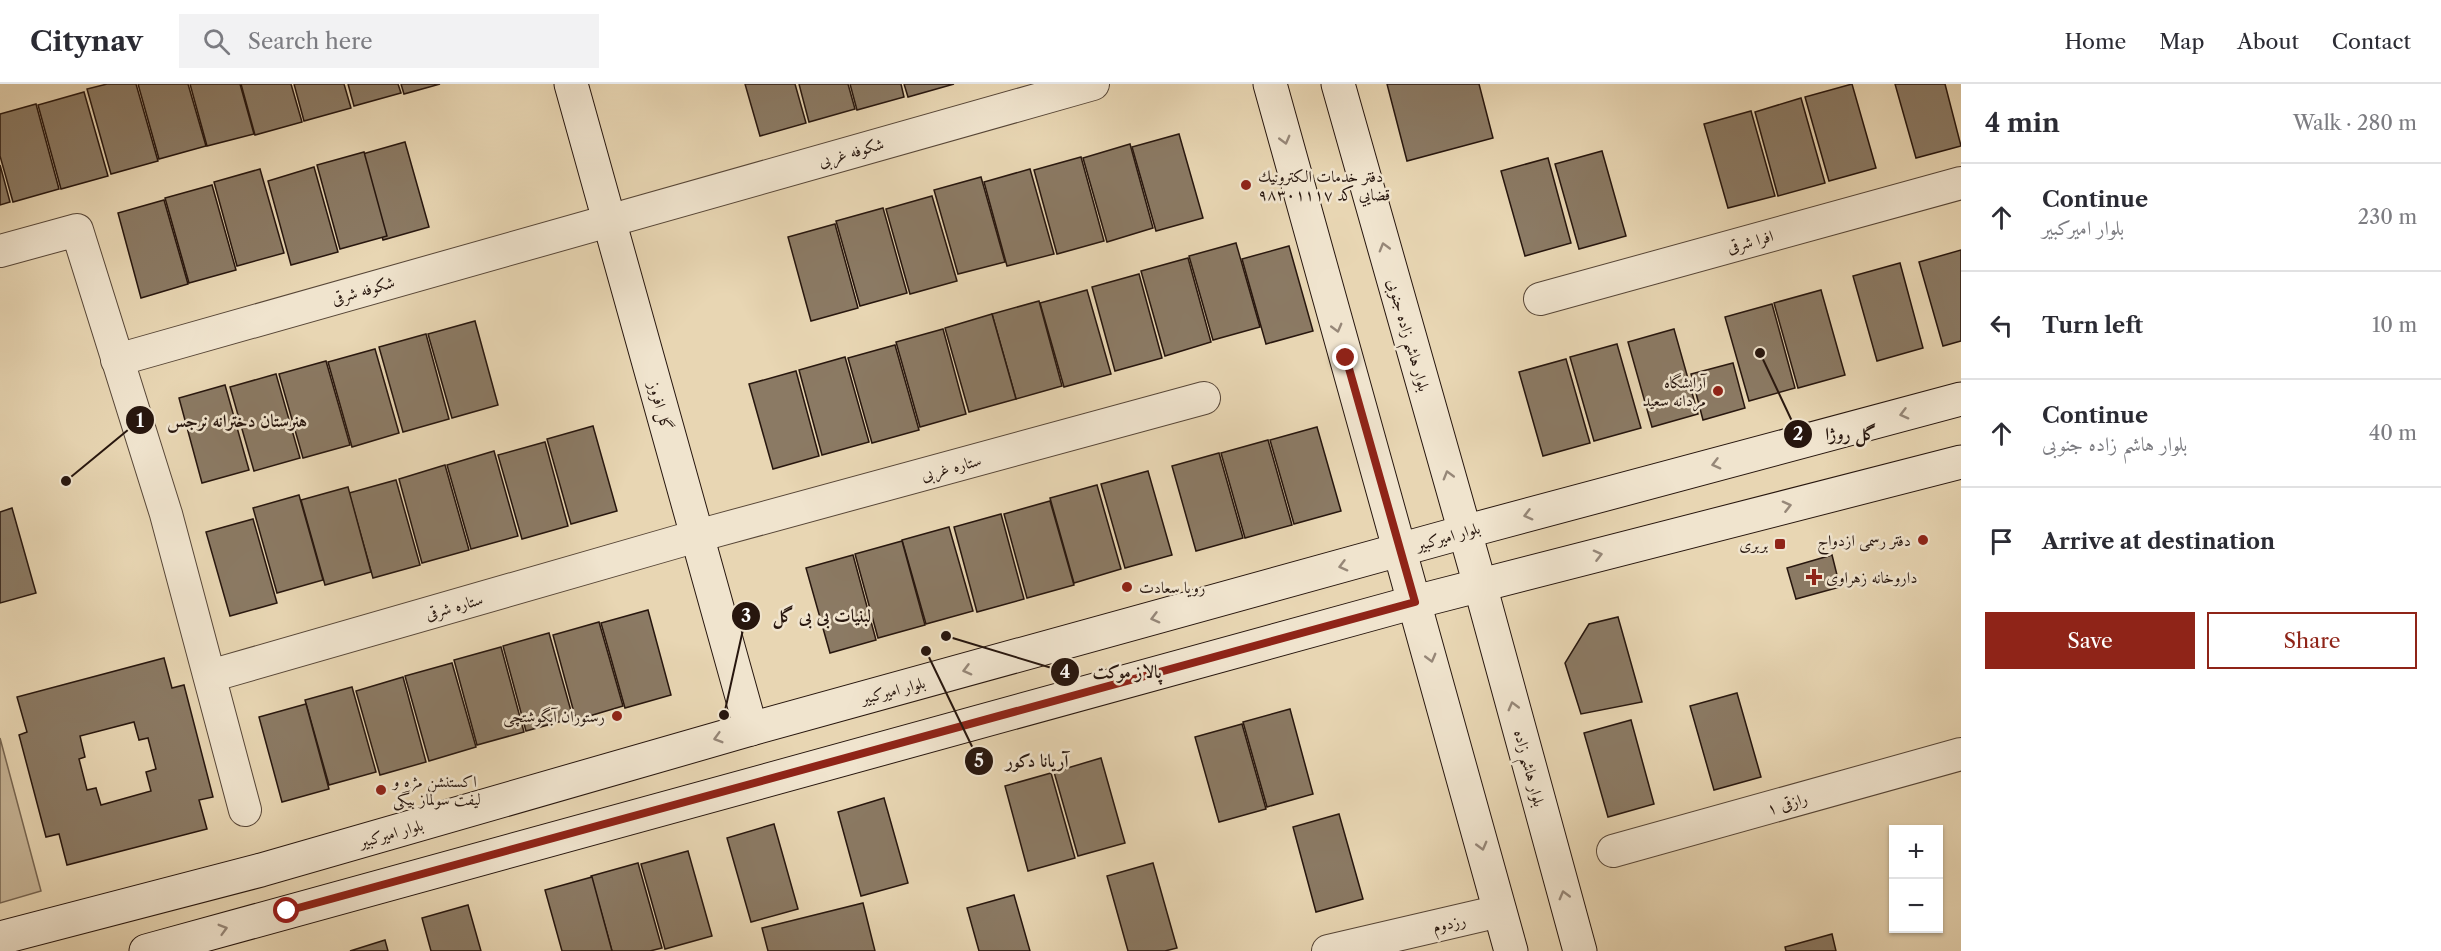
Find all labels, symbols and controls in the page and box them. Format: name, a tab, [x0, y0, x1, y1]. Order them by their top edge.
search box	[179, 14, 599, 68]
text: Citynav	[30, 24, 143, 58]
icon: search	[200, 25, 233, 58]
text: Search here	[248, 28, 372, 55]
text: Home	[2065, 29, 2126, 54]
text: Map	[2159, 29, 2204, 54]
text: About	[2237, 29, 2299, 54]
text: Contact	[2332, 29, 2411, 54]
text: 4 min	[1985, 107, 2060, 139]
text: Walk · 280 m	[2293, 111, 2417, 135]
street label: شکوفه غربی	[816, 133, 887, 173]
one-way arrow	[1278, 135, 1291, 145]
place label: دفتر خدمات الكترونيك قضايي كد ٩٨٣٠١١١٧	[1258, 166, 1390, 207]
marker: دفتر خدمات الكترونيك قضايي كد ٩٨٣٠١١١٧	[1239, 178, 1253, 192]
text: Continue	[2042, 186, 2148, 213]
icon: ahead	[1985, 201, 2018, 234]
text: 230 m	[2358, 205, 2417, 229]
text: بلوار امیرکبیر	[2042, 216, 2124, 240]
street label: افرا شرقی	[1725, 225, 1776, 258]
one-way arrow	[1379, 242, 1391, 253]
street label: شکوفه شرقی	[329, 271, 397, 310]
street label: بلوار هاشم زاده جنوبی	[1377, 276, 1435, 396]
icon: left	[1985, 309, 2018, 342]
text: Turn left	[2042, 312, 2143, 339]
text: 10 m	[2372, 313, 2417, 337]
one-way arrow	[1330, 323, 1343, 333]
route end	[1332, 344, 1358, 370]
place label: آرایشگاه مردانه سعید	[1642, 372, 1708, 412]
street label: گل افروز	[642, 377, 677, 433]
marker: آرایشگاه مردانه سعید	[1711, 384, 1725, 398]
callout: هنرستان دخترانه نرجس	[125, 402, 319, 438]
text: Continue	[2042, 402, 2148, 429]
one-way arrow	[1900, 407, 1910, 419]
text: 1	[136, 410, 144, 432]
text: هنرستان دخترانه نرجس	[167, 410, 307, 433]
callout: گل روژا	[1783, 416, 1888, 452]
icon: ahead	[1985, 417, 2018, 450]
text: 40 m	[2369, 421, 2417, 445]
text: 2	[1793, 423, 1803, 445]
text: گل روژا	[1825, 423, 1877, 447]
text: بلوار هاشم زاده جنوبی	[2042, 432, 2187, 456]
street label: ستاره غربی	[919, 449, 984, 487]
one-way arrow	[1711, 457, 1721, 470]
one-way arrow	[1443, 470, 1456, 480]
one-way arrow	[1782, 501, 1792, 514]
one-way arrow	[1523, 507, 1533, 520]
street label: بلوار امیرکبیر	[1412, 517, 1482, 555]
icon: arrive	[1985, 525, 2018, 558]
text: Arrive at destination	[2042, 528, 2275, 555]
place label: دفتر رسمی ازدواج	[1817, 530, 1911, 555]
marker: دفتر رسمی ازدواج	[1916, 533, 1930, 547]
place label: بربری	[1739, 534, 1768, 554]
marker: بربری	[1773, 537, 1787, 551]
one-way arrow	[1593, 549, 1603, 562]
one-way arrow	[1338, 559, 1348, 571]
place label: داروخانه زهراوی	[1826, 567, 1917, 588]
marker: داروخانه زهراوی	[1807, 570, 1821, 584]
place label: رویا سعادت	[1139, 577, 1205, 598]
marker: رویا سعادت	[1120, 580, 1134, 594]
street label: ستاره شرقی	[423, 588, 485, 625]
callout: لبنیات بی بی گل	[731, 598, 883, 634]
text: 3	[741, 605, 751, 627]
text: لبنیات بی بی گل	[773, 605, 871, 629]
one-way arrow	[1150, 611, 1160, 623]
button: Save	[1985, 612, 2195, 669]
button: Share	[2207, 612, 2417, 669]
one-way arrow	[1423, 653, 1436, 663]
callout: پالاز موکت	[1050, 654, 1173, 690]
text: 4	[1060, 661, 1070, 683]
text: پالاز موکت	[1092, 661, 1163, 685]
one-way arrow	[962, 662, 972, 675]
street label: بلوار امیرکبیر	[857, 672, 927, 709]
one-way arrow	[1508, 702, 1521, 712]
place label: رستوران آبگوشتچی	[503, 706, 605, 728]
marker: رستوران آبگوشتچی	[610, 709, 624, 723]
street label: بلوار هاشم زاده	[1503, 727, 1550, 811]
one-way arrow	[713, 731, 723, 744]
callout: آریانا دکور	[964, 743, 1080, 779]
text: 5	[974, 750, 984, 772]
text: آریانا دکور	[1004, 750, 1070, 772]
place label: اکستنشن مژه و لیفت سولماز بیگی	[391, 771, 481, 811]
marker: اکستنشن مژه و لیفت سولماز بیگی	[374, 783, 388, 797]
street label: رازقی ۱	[1764, 788, 1810, 818]
street label: بلوار امیرکبیر	[355, 814, 425, 852]
map controls	[1889, 825, 1943, 933]
button: +	[1889, 825, 1943, 879]
one-way arrow	[1475, 841, 1488, 851]
button: −	[1889, 879, 1943, 933]
one-way arrow	[1559, 890, 1572, 900]
route start	[273, 897, 299, 923]
street label: رزدوم	[1430, 909, 1469, 941]
one-way arrow	[218, 924, 228, 937]

